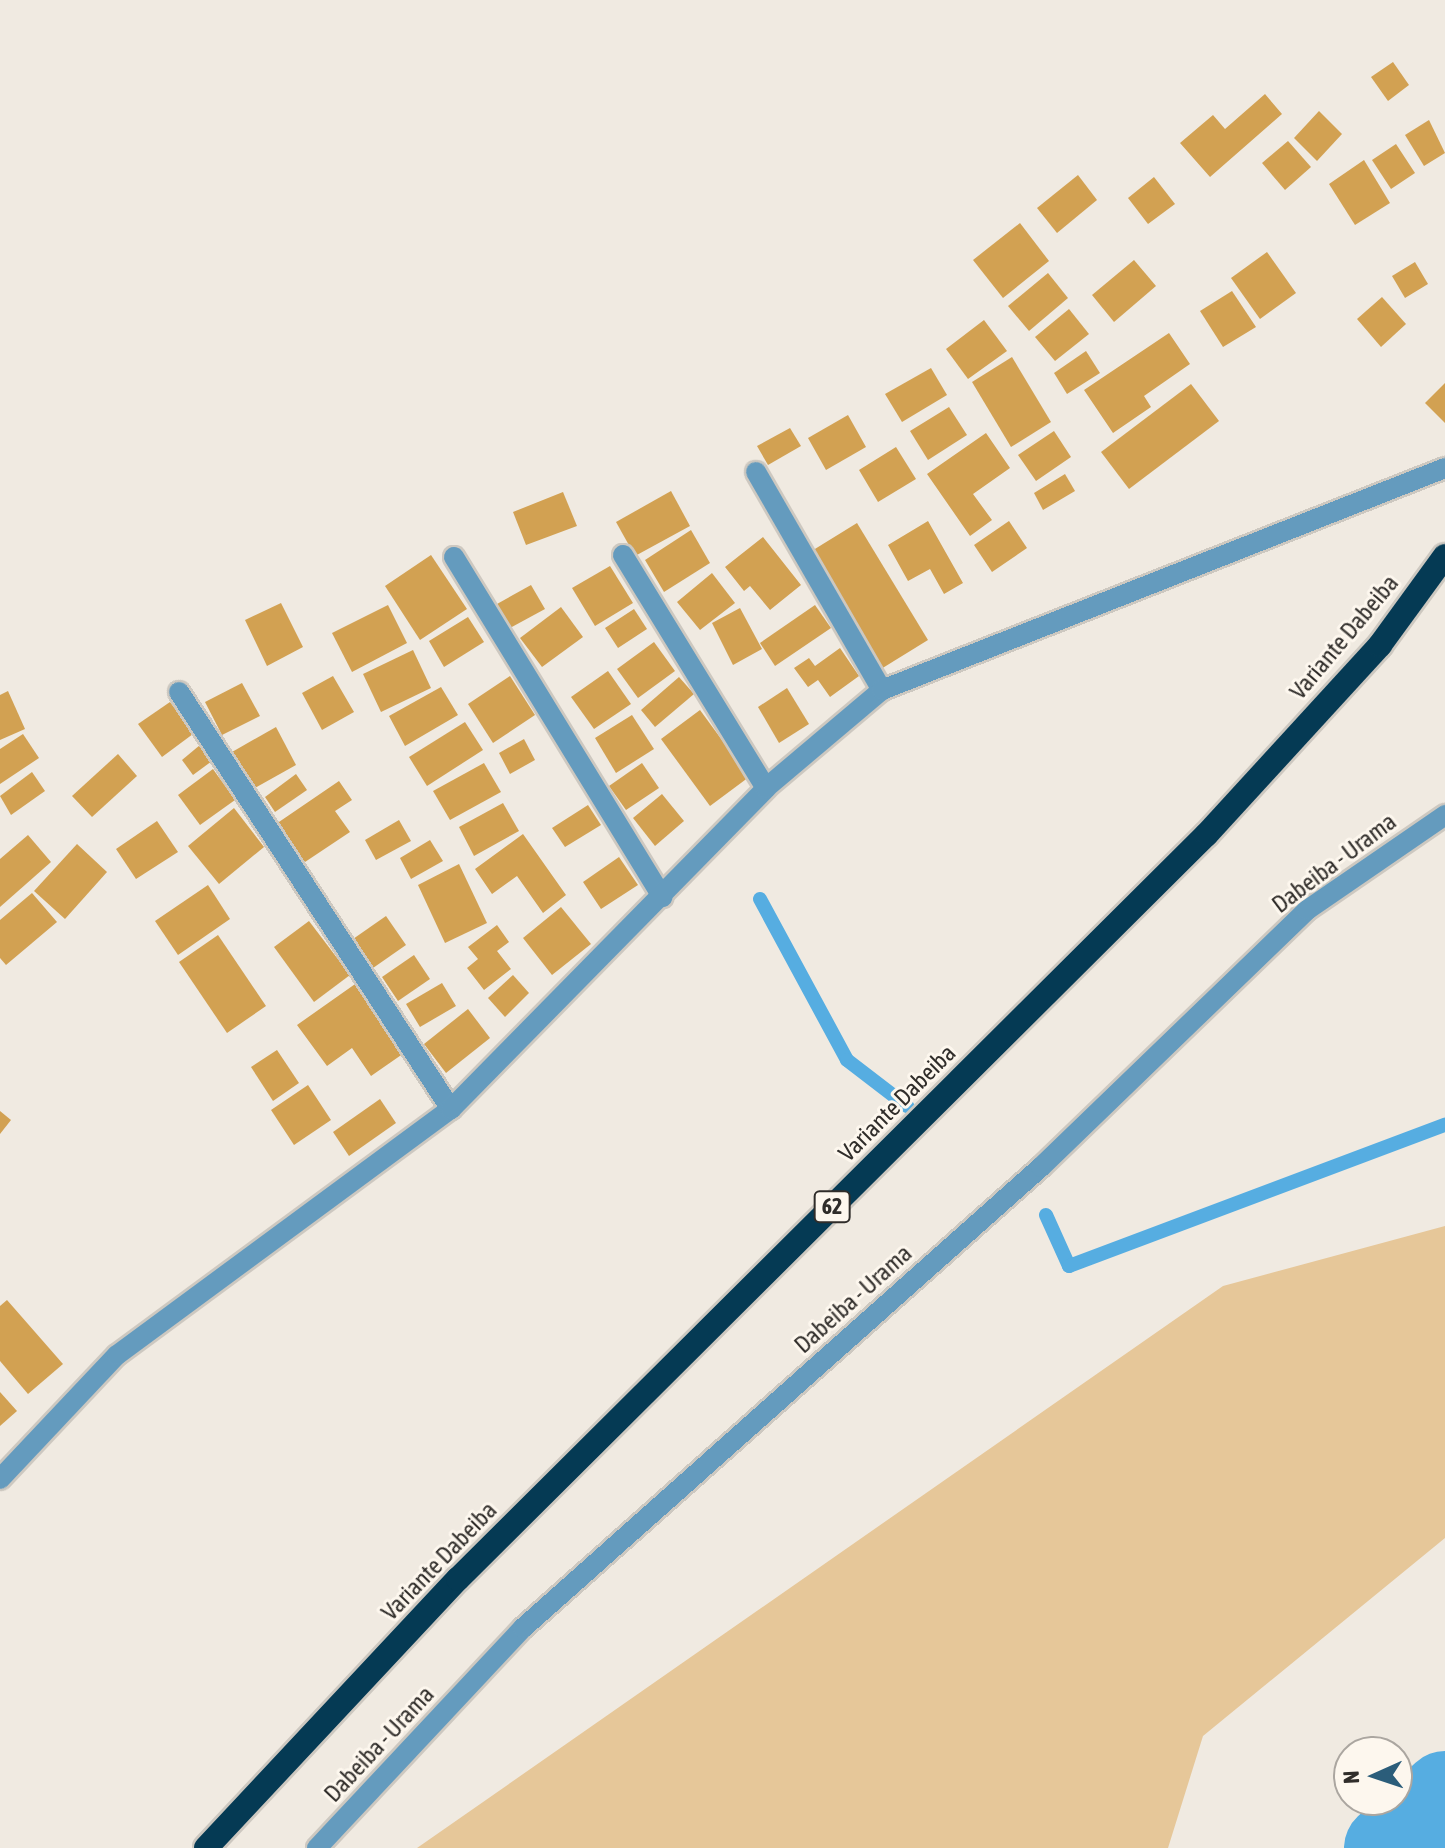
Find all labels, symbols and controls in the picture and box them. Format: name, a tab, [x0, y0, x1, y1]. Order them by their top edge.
street label: Variante Dabeiba	[1284, 569, 1404, 705]
street label: Dabeiba - Urama	[1266, 807, 1402, 919]
street label: Variante Dabeiba	[833, 1039, 961, 1167]
road number: 62	[812, 1189, 852, 1225]
street label: Dabeiba - Urama	[788, 1239, 918, 1359]
street label: Variante Dabeiba	[375, 1496, 503, 1626]
street label: Dabeiba - Urama	[318, 1680, 440, 1808]
north arrow	[1333, 1736, 1413, 1816]
text: N	[1338, 1770, 1364, 1784]

